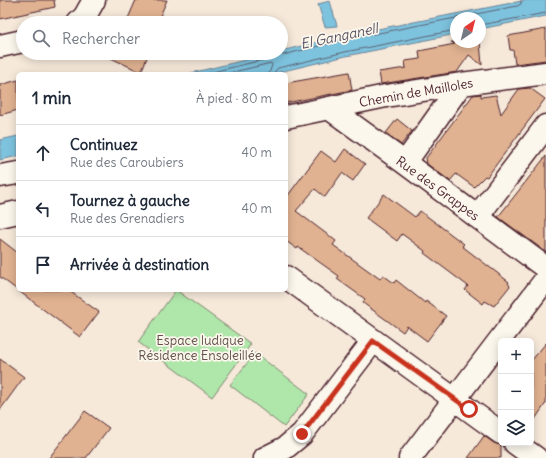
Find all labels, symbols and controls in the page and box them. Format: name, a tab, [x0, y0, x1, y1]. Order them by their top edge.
north arrow	[450, 12, 486, 48]
search box	[16, 16, 288, 60]
water label: El Ganganell	[299, 19, 381, 53]
icon: search	[30, 27, 52, 49]
text: Rechercher	[62, 29, 140, 48]
street label: Chemin de Mailloles	[358, 74, 474, 111]
text: 1 min	[32, 87, 71, 109]
text: À pied · 80 m	[196, 90, 272, 107]
text: Continuez	[70, 135, 138, 154]
icon: ahead	[32, 142, 54, 164]
text: 40 m	[241, 144, 272, 161]
street label: Rue des Grappes	[393, 152, 483, 224]
text: Rue des Caroubiers	[70, 154, 184, 171]
text: Tournez à gauche	[70, 191, 190, 210]
icon: left	[32, 198, 54, 220]
text: 40 m	[241, 200, 272, 217]
text: Rue des Grenadiers	[70, 210, 184, 227]
icon: arrive	[32, 254, 54, 276]
text: Arrivée à destination	[70, 255, 209, 274]
park label: Espace ludique Résidence Ensoleillée	[138, 332, 262, 364]
map controls	[498, 338, 534, 446]
button: +	[498, 338, 534, 374]
button: −	[498, 374, 534, 410]
route start	[460, 400, 478, 418]
button: layers	[498, 410, 534, 446]
route end	[293, 425, 311, 443]

